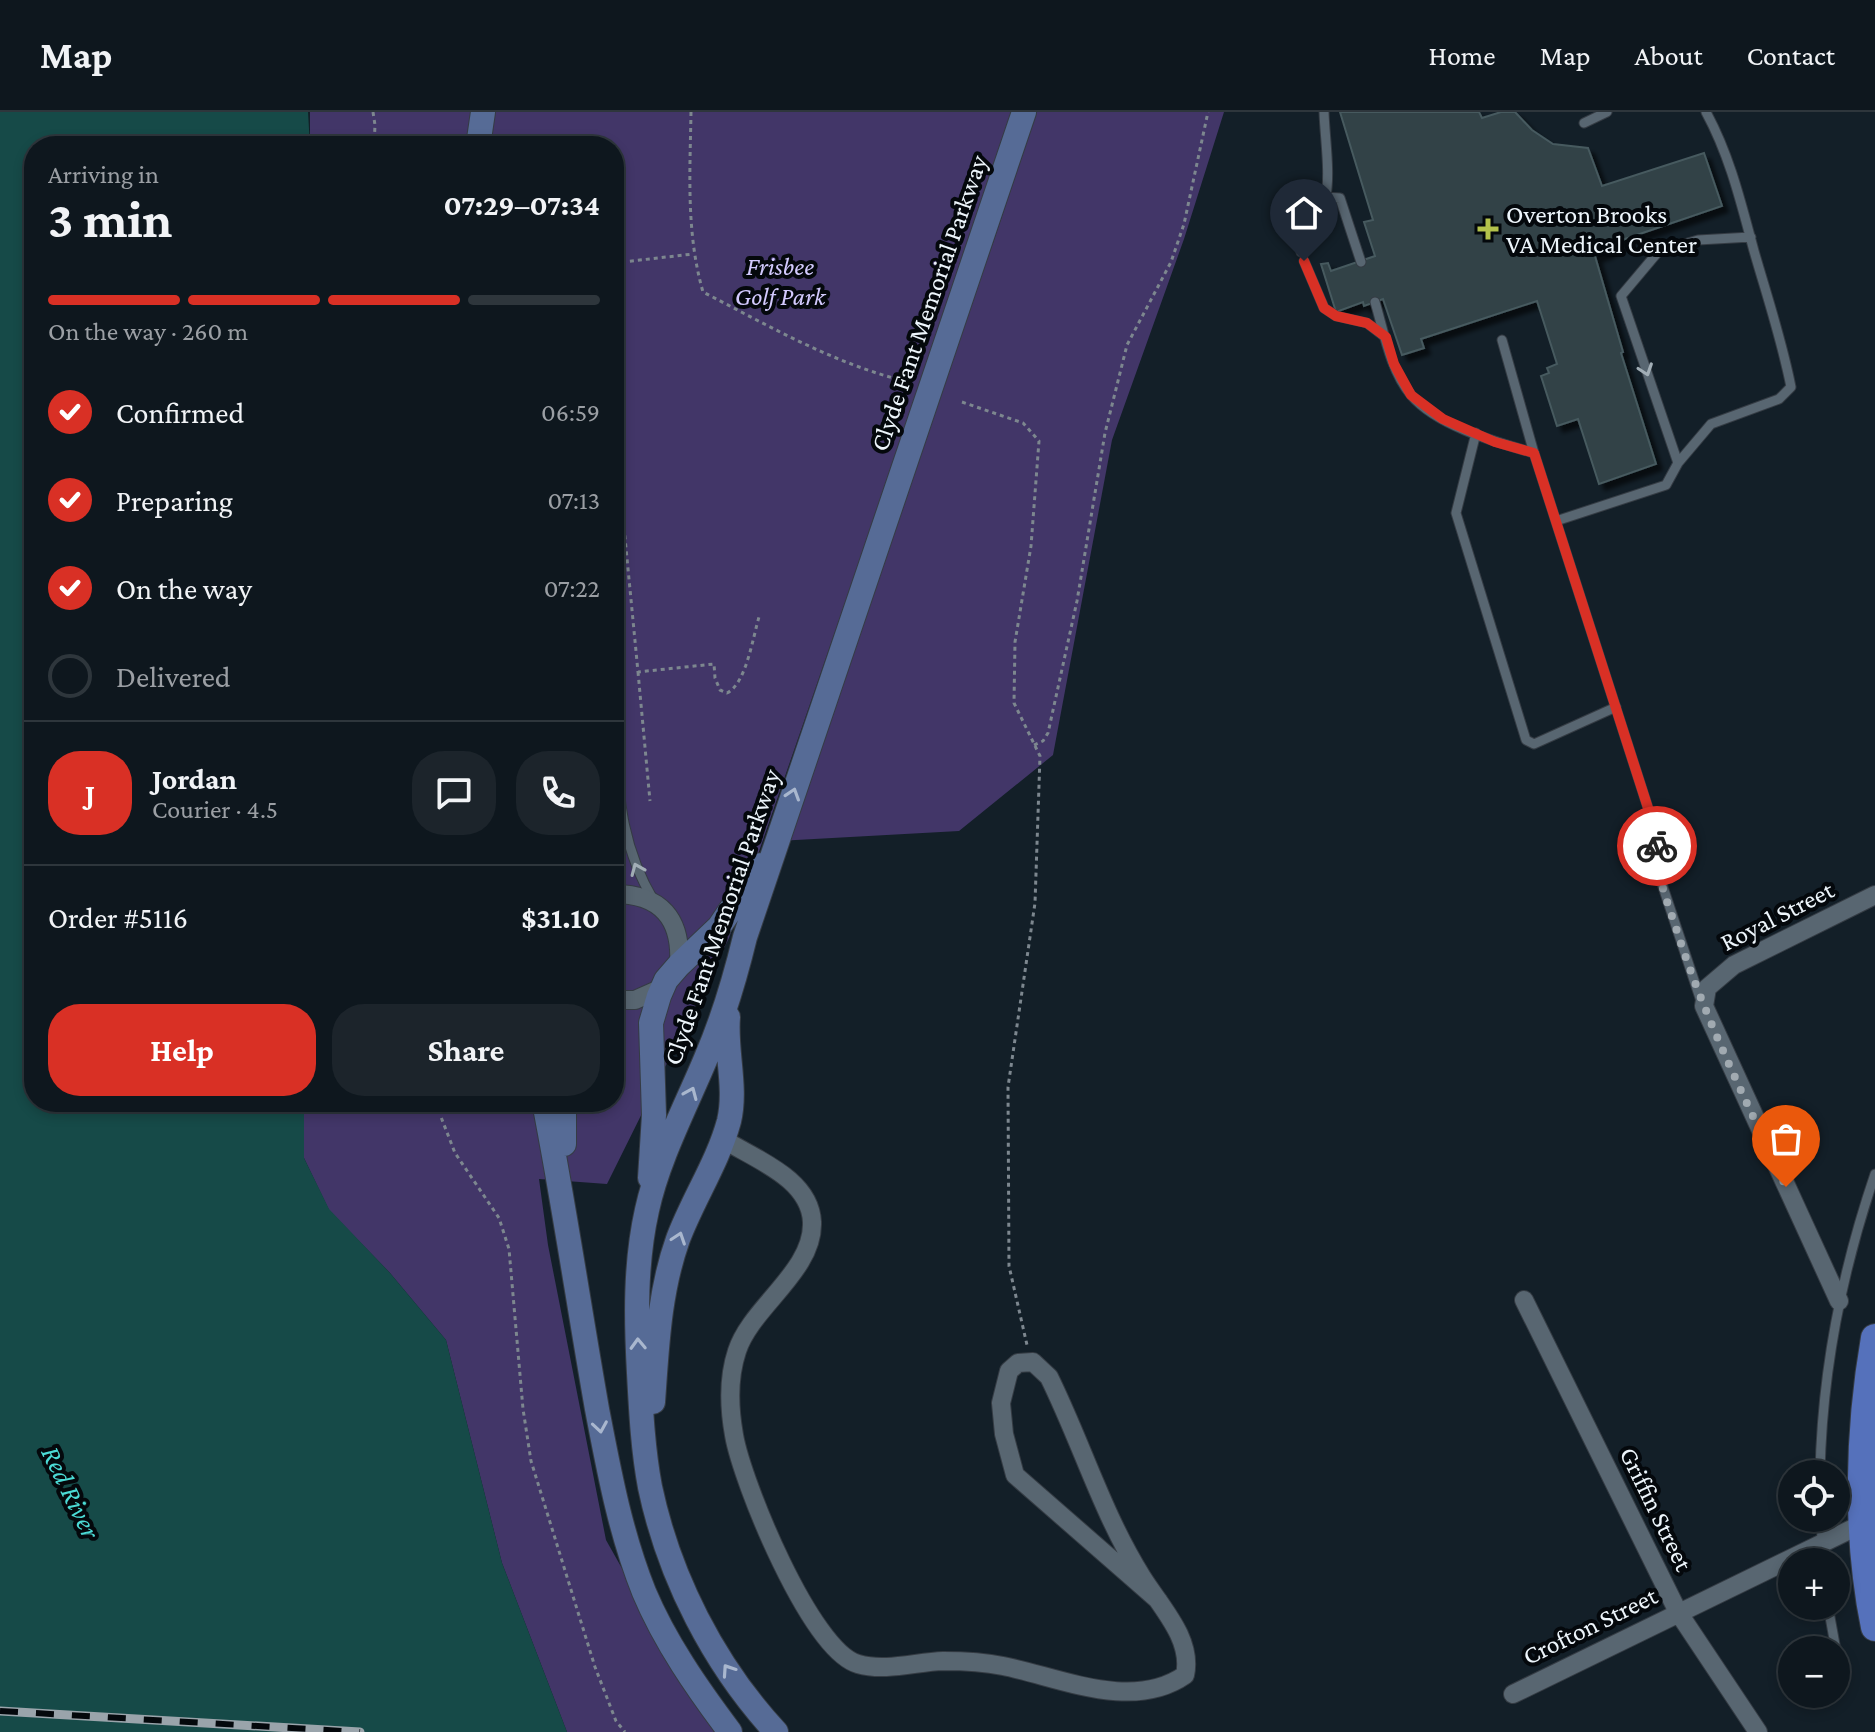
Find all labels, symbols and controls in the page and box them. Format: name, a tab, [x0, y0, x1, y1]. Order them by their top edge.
text: Map	[40, 34, 113, 76]
text: Home	[1429, 40, 1496, 71]
text: Map	[1540, 40, 1591, 71]
text: About	[1635, 40, 1703, 71]
text: Contact	[1747, 40, 1835, 71]
street label: Clyde Fant Memorial Parkway	[865, 150, 994, 455]
text: Arriving in	[48, 160, 159, 189]
pin	[1270, 179, 1338, 261]
text: 07:29–07:34	[443, 188, 600, 221]
text: 3 min	[48, 190, 172, 248]
icon: home	[1282, 191, 1326, 235]
place label: Overton Brooks VA Medical Center	[1506, 200, 1697, 259]
marker: Overton Brooks VA Medical Center	[1477, 218, 1499, 240]
park label: Frisbee Golf Park	[735, 252, 827, 311]
text: On the way · 260 m	[48, 317, 248, 346]
one-way arrow	[1637, 362, 1653, 376]
icon: check	[48, 390, 92, 434]
text: Confirmed	[116, 396, 244, 429]
text: 06:59	[541, 398, 600, 427]
icon: check	[48, 478, 92, 522]
text: Preparing	[116, 484, 233, 517]
text: 07:13	[547, 486, 600, 515]
icon: check	[48, 566, 92, 610]
text: On the way	[116, 572, 252, 605]
text: 07:22	[544, 574, 600, 603]
text: Delivered	[116, 660, 231, 693]
button: chat	[412, 751, 496, 835]
button: phone	[516, 751, 600, 835]
text: Jordan	[152, 762, 237, 795]
street label: Clyde Fant Memorial Parkway	[658, 764, 787, 1069]
text: J	[85, 777, 95, 810]
one-way arrow	[784, 788, 800, 802]
text: Courier · 4.5	[152, 795, 278, 824]
courier	[1617, 806, 1697, 886]
icon: bike	[1635, 824, 1679, 868]
one-way arrow	[631, 863, 647, 877]
street label: Royal Street	[1715, 875, 1839, 957]
text: Order #5116	[48, 901, 188, 934]
text: $31.10	[521, 901, 600, 934]
button: Help	[48, 1004, 316, 1096]
button: Share	[332, 1004, 600, 1096]
one-way arrow	[681, 1087, 698, 1101]
pin	[1752, 1105, 1820, 1187]
icon: bag	[1764, 1117, 1808, 1161]
one-way arrow	[670, 1231, 686, 1245]
one-way arrow	[629, 1337, 646, 1350]
one-way arrow	[591, 1420, 608, 1434]
water label: Red River	[35, 1441, 107, 1544]
street label: Griffin Street	[1614, 1442, 1699, 1576]
map controls	[1778, 1460, 1850, 1708]
button: locate	[1778, 1460, 1850, 1532]
button: +	[1778, 1548, 1850, 1620]
street label: Crofton Street	[1518, 1581, 1662, 1671]
button: −	[1778, 1636, 1850, 1708]
one-way arrow	[723, 1665, 738, 1679]

